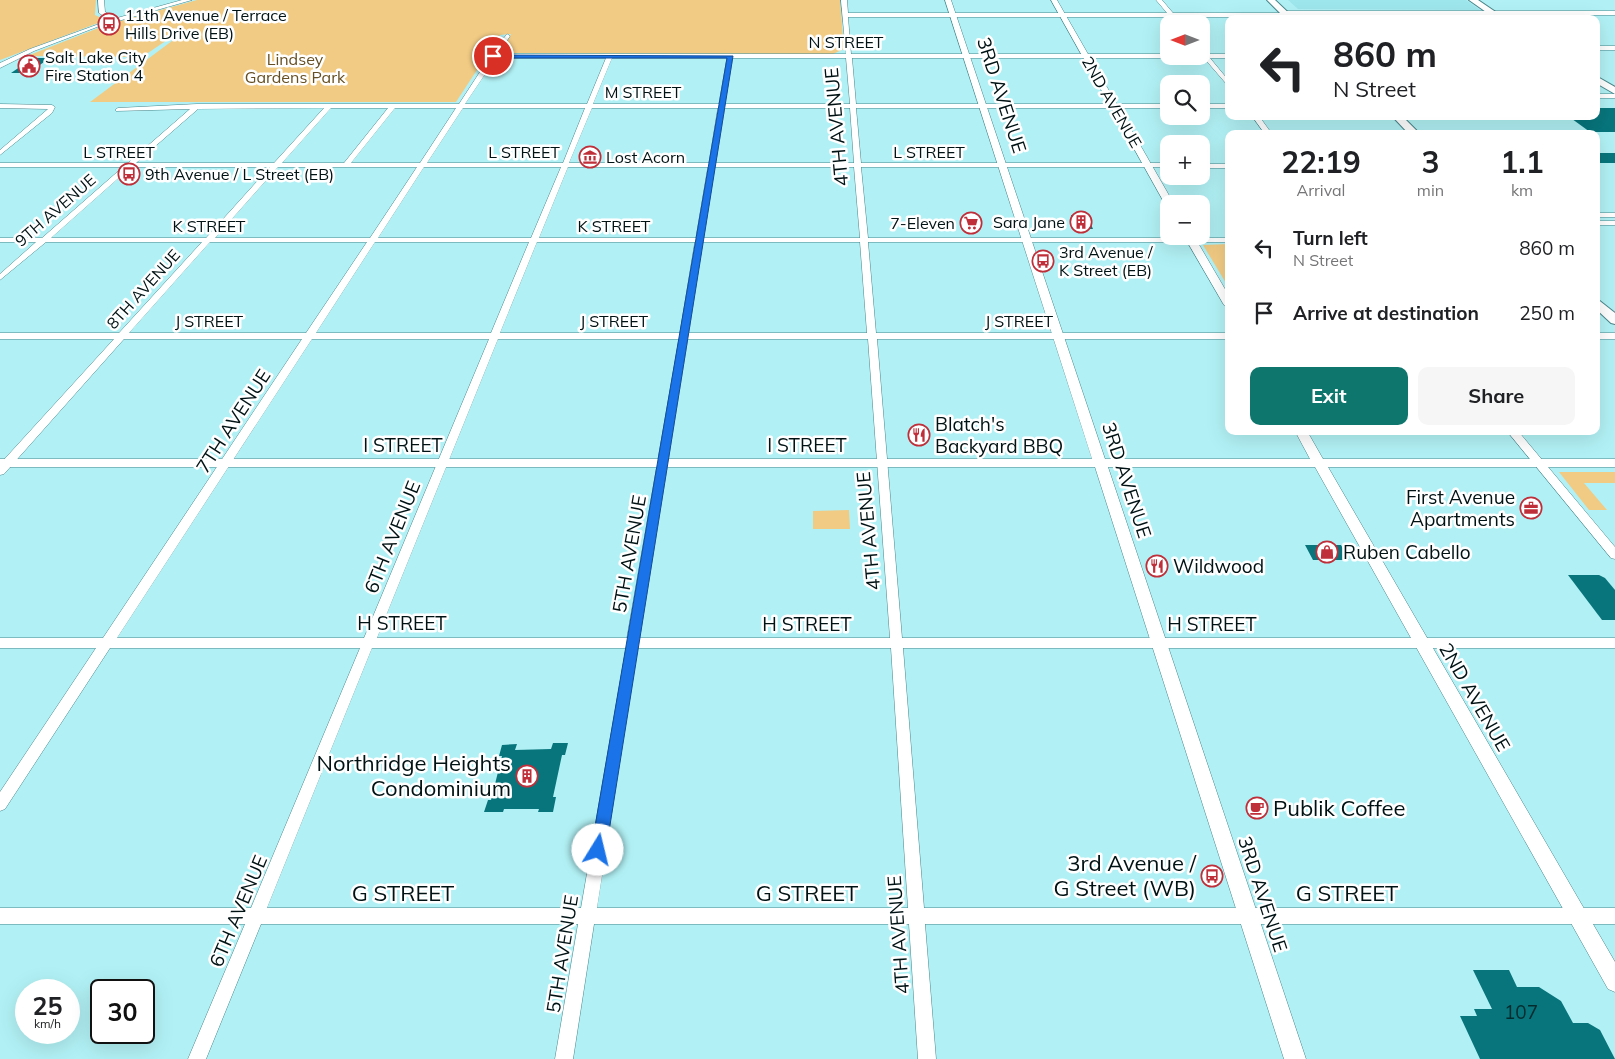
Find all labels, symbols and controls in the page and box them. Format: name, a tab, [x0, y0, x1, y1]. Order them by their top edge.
place label: 11th Avenue / Terrace Hills Drive (EB)	[125, 5, 287, 43]
bus stop icon: 11th Avenue / Terrace Hills Drive (EB)	[97, 12, 121, 36]
north arrow	[1160, 15, 1210, 65]
map controls	[1160, 15, 1210, 245]
street label: N STREET	[809, 32, 884, 52]
text: 860 m	[1333, 32, 1437, 76]
street label: 3RD AVENUE	[972, 34, 1032, 156]
pin	[472, 35, 514, 77]
icon: left	[1250, 35, 1315, 100]
icon: arrive	[479, 42, 507, 70]
place label: Salt Lake City Fire Station 4	[45, 47, 147, 85]
park label: Lindsey Gardens Park	[245, 49, 346, 87]
street label: 2ND AVENUE	[1078, 53, 1146, 151]
public building icon: Salt Lake City Fire Station 4	[17, 54, 41, 78]
street label: 4TH AVENUE	[819, 67, 853, 187]
button: search	[1160, 75, 1210, 125]
text: N Street	[1333, 75, 1416, 103]
street label: M STREET	[605, 82, 682, 102]
button: +	[1160, 135, 1210, 185]
street label: L STREET	[83, 142, 155, 162]
street label: L STREET	[488, 142, 560, 162]
street label: L STREET	[893, 142, 965, 162]
text: 22:19	[1281, 143, 1361, 181]
text: 3	[1421, 143, 1439, 181]
text: 1.1	[1500, 143, 1544, 181]
museum icon: Lost Acorn	[578, 145, 602, 169]
place label: Lost Acorn	[606, 147, 685, 167]
bus stop icon: 9th Avenue / L Street (EB)	[117, 162, 141, 186]
place label: 9th Avenue / L Street (EB)	[145, 164, 334, 184]
street label: 9TH AVENUE	[11, 170, 99, 250]
text: Arrival	[1296, 180, 1345, 200]
text: min	[1417, 180, 1444, 200]
text: km	[1511, 180, 1533, 200]
button: −	[1160, 195, 1210, 245]
building icon: Sara Jane	[1069, 210, 1093, 234]
supermarket icon: 7-Eleven	[959, 211, 983, 235]
place label: Sara Jane	[993, 212, 1065, 232]
place label: 7-Eleven	[890, 213, 955, 233]
street label: K STREET	[172, 216, 246, 236]
street label: K STREET	[577, 216, 651, 236]
text: Turn left	[1293, 226, 1368, 250]
icon: left	[1250, 234, 1278, 262]
text: 860 m	[1519, 236, 1575, 260]
place label: 3rd Avenue / K Street (EB)	[1059, 242, 1153, 280]
street label: 8TH AVENUE	[102, 245, 184, 333]
bus stop icon: 3rd Avenue / K Street (EB)	[1031, 249, 1055, 273]
text: N Street	[1293, 250, 1353, 270]
icon: arrive	[1250, 299, 1278, 327]
text: Arrive at destination	[1293, 301, 1479, 325]
text: 250 m	[1519, 301, 1575, 325]
street label: J STREET	[175, 311, 243, 331]
street label: J STREET	[580, 311, 648, 331]
street label: J STREET	[985, 311, 1053, 331]
street label: 7TH AVENUE	[191, 365, 275, 477]
button: Exit	[1250, 367, 1408, 425]
button: Share	[1418, 367, 1575, 425]
place label: Blatch's Backyard BBQ	[935, 412, 1063, 458]
street label: 3RD AVENUE	[1097, 419, 1157, 541]
restaurant icon: Blatch's Backyard BBQ	[907, 423, 931, 447]
street label: I STREET	[363, 433, 443, 457]
street label: I STREET	[767, 433, 847, 457]
street label: 4TH AVENUE	[851, 471, 885, 591]
street label: 6TH AVENUE	[359, 477, 425, 597]
place label: First Avenue Apartments	[1406, 485, 1515, 531]
street label: 5TH AVENUE	[607, 493, 651, 615]
office icon: First Avenue Apartments	[1519, 496, 1543, 520]
shop icon: Ruben Cabello	[1315, 540, 1339, 564]
place label: Ruben Cabello	[1343, 540, 1471, 564]
restaurant icon: Wildwood	[1145, 554, 1169, 578]
place label: Wildwood	[1173, 554, 1264, 578]
street label: H STREET	[357, 611, 447, 635]
street label: H STREET	[762, 612, 852, 636]
street label: H STREET	[1167, 612, 1257, 636]
street label: 2ND AVENUE	[1434, 638, 1516, 756]
place label: Northridge Heights Condominium	[317, 749, 511, 802]
building icon: Northridge Heights Condominium	[515, 764, 539, 788]
place label: Publik Coffee	[1273, 794, 1406, 822]
cafe icon: Publik Coffee	[1245, 796, 1269, 820]
position arrow	[571, 823, 623, 875]
street label: 3RD AVENUE	[1233, 833, 1293, 955]
place label: 3rd Avenue / G Street (WB)	[1054, 849, 1197, 902]
street label: 6TH AVENUE	[204, 852, 272, 970]
bus stop icon: 3rd Avenue / G Street (WB)	[1200, 864, 1224, 888]
street label: 4TH AVENUE	[882, 875, 914, 995]
street label: G STREET	[352, 879, 454, 907]
street label: G STREET	[756, 879, 858, 907]
street label: G STREET	[1296, 879, 1398, 907]
street label: 5TH AVENUE	[541, 893, 583, 1015]
speed limit sign: 30	[90, 979, 155, 1044]
text: 25	[32, 990, 63, 1021]
house number: 107	[1504, 1000, 1538, 1024]
text: km/h	[34, 1016, 61, 1031]

